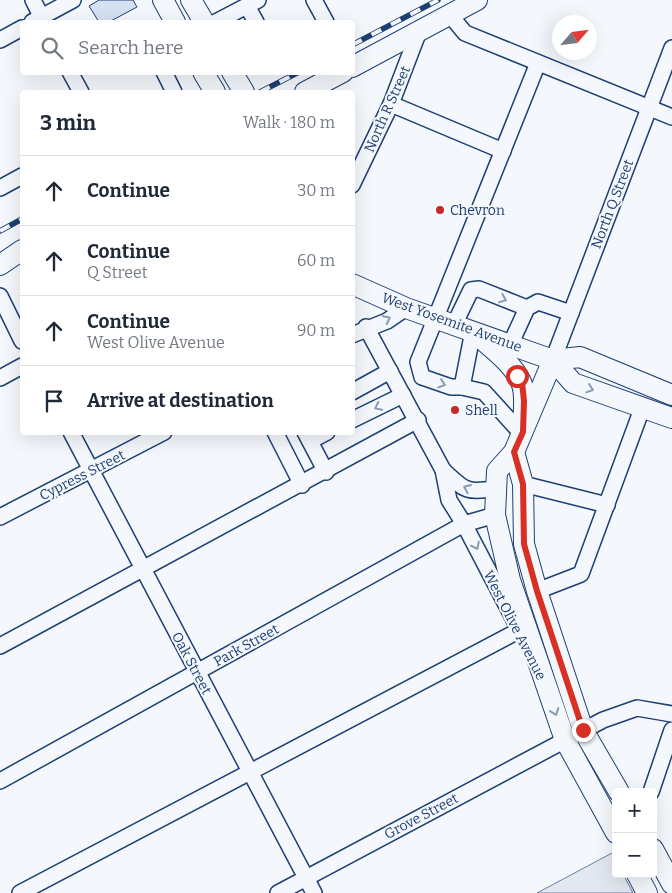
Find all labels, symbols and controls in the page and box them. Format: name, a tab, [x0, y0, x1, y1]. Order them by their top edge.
north arrow	[552, 15, 597, 60]
search box	[20, 20, 355, 75]
icon: search	[38, 34, 66, 62]
text: Search here	[78, 36, 183, 59]
street label: North R Street	[361, 63, 414, 155]
text: 3 min	[40, 110, 96, 136]
text: Walk · 180 m	[243, 113, 335, 132]
street label: North Q Street	[588, 157, 637, 251]
icon: ahead	[40, 177, 68, 205]
text: Continue	[87, 179, 170, 202]
text: 30 m	[297, 181, 335, 200]
place label: Chevron	[450, 202, 505, 219]
marker: Chevron	[434, 204, 446, 216]
text: Continue	[87, 240, 170, 263]
icon: ahead	[40, 247, 68, 275]
text: 60 m	[297, 251, 335, 270]
text: Q Street	[87, 263, 147, 282]
street label: West Yosemite Avenue	[379, 289, 524, 356]
one-way arrow	[498, 292, 507, 303]
text: Continue	[87, 310, 170, 333]
one-way arrow	[382, 315, 391, 325]
icon: ahead	[40, 317, 68, 345]
text: 90 m	[297, 321, 335, 340]
text: West Olive Avenue	[87, 333, 225, 352]
route start	[506, 365, 529, 388]
one-way arrow	[437, 378, 445, 388]
one-way arrow	[585, 383, 594, 393]
icon: arrive	[40, 387, 68, 415]
text: Arrive at destination	[87, 389, 274, 412]
one-way arrow	[374, 401, 383, 411]
place label: Shell	[465, 402, 498, 419]
marker: Shell	[449, 404, 461, 416]
street label: Cypress Street	[37, 447, 128, 504]
one-way arrow	[463, 484, 472, 495]
one-way arrow	[470, 541, 480, 550]
street label: West Olive Avenue	[480, 568, 550, 683]
street label: Park Street	[211, 621, 282, 670]
street label: Oak Street	[168, 629, 215, 697]
one-way arrow	[549, 707, 559, 715]
route end	[572, 719, 595, 742]
map controls	[612, 788, 657, 878]
button: +	[612, 788, 657, 833]
street label: Grove Street	[381, 790, 461, 843]
button: −	[612, 833, 657, 878]

